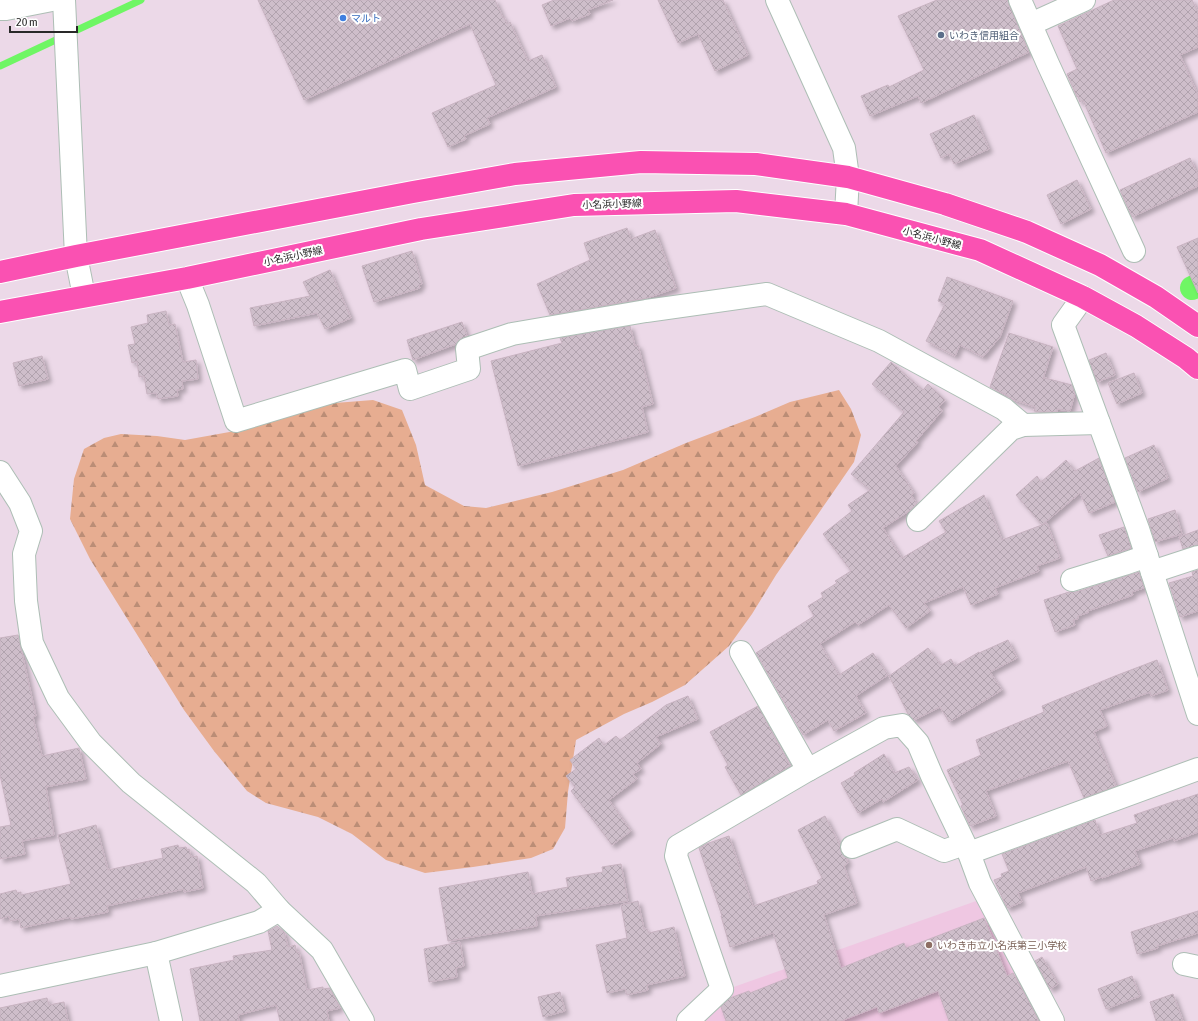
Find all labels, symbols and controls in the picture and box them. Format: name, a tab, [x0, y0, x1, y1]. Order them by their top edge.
scale bar	[10, 8, 77, 34]
marker: マルト	[338, 13, 348, 23]
place label: マルト	[351, 13, 381, 24]
text: 20 m	[16, 15, 38, 29]
marker: いわき信用組合	[936, 30, 946, 40]
place label: いわき信用組合	[949, 30, 1019, 41]
street label: 小名浜小野線	[582, 197, 642, 211]
street label: 小名浜小野線	[902, 225, 962, 251]
street label: 小名浜小野線	[263, 244, 323, 268]
marker: いわき市立小名浜第三小学校	[924, 940, 934, 950]
place label: いわき市立小名浜第三小学校	[937, 940, 1067, 951]

